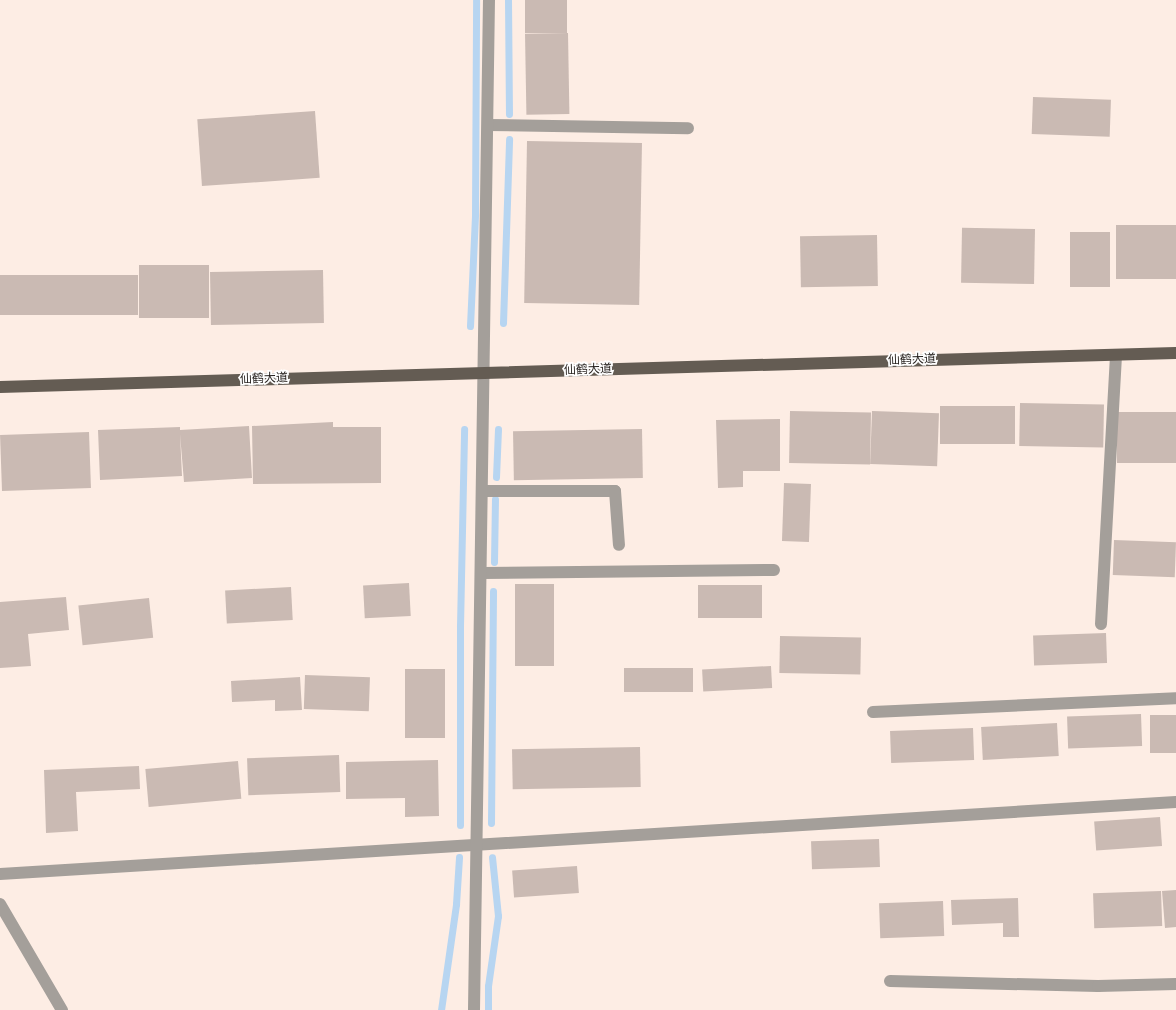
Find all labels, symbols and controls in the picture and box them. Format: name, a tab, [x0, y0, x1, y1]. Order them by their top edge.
street label: 仙鹤大道	[888, 352, 936, 368]
street label: 仙鹤大道	[564, 362, 612, 378]
street label: 仙鹤大道	[240, 371, 288, 387]

